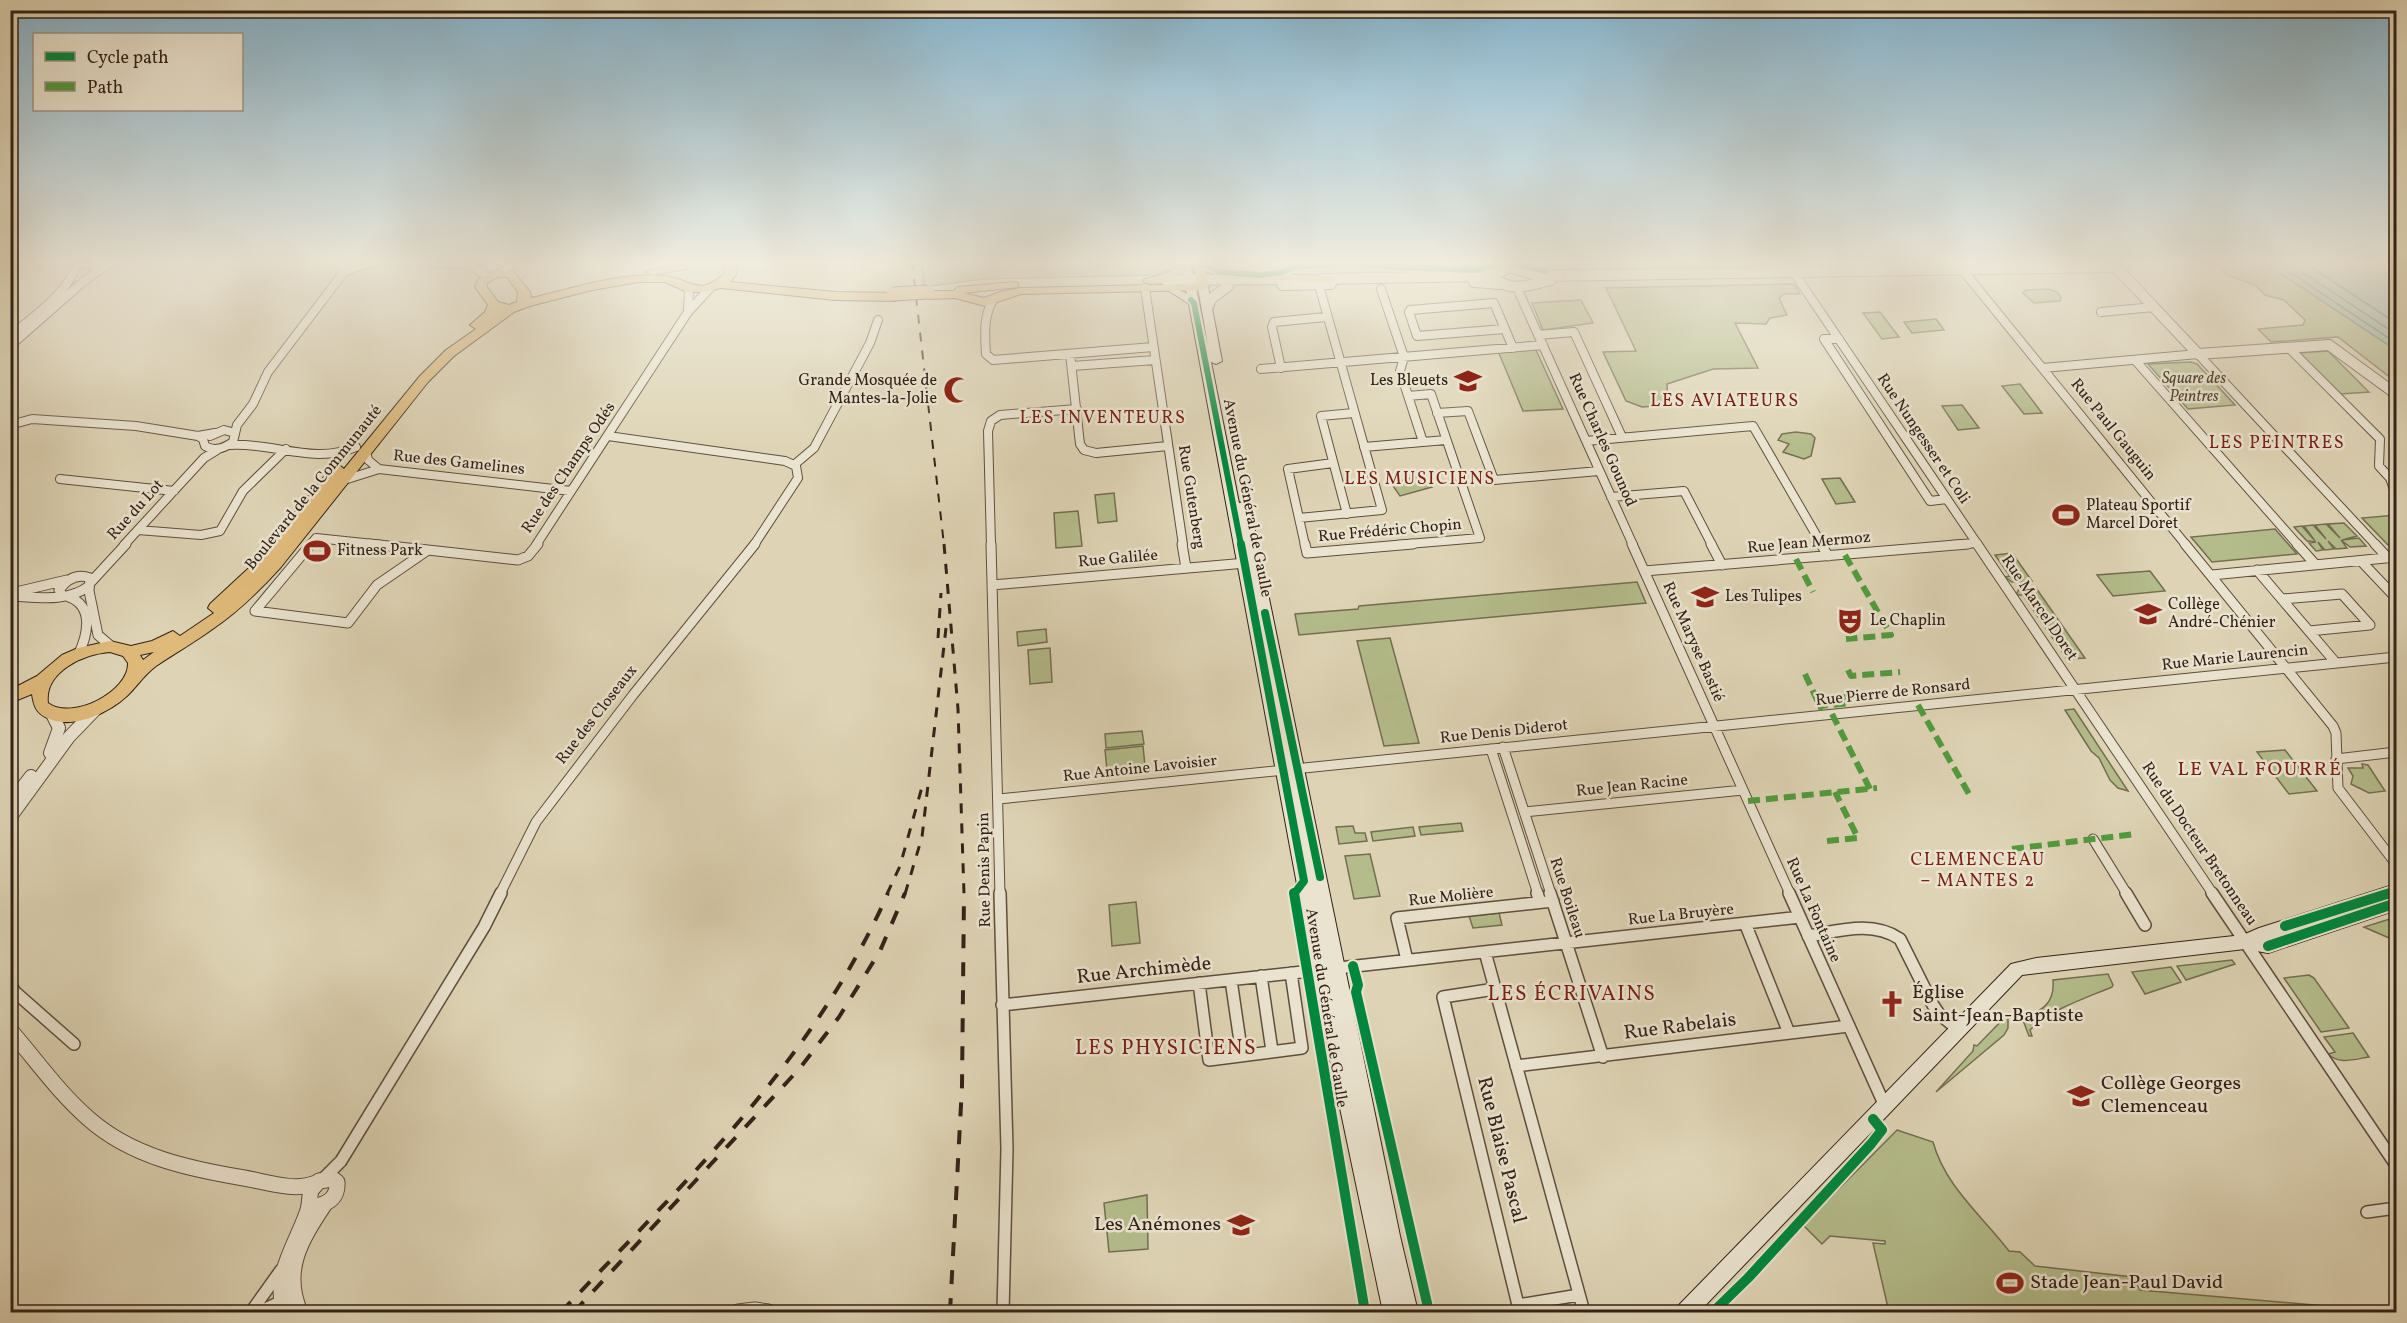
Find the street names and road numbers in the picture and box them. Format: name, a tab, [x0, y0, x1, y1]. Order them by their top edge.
street label: Rue Nungesser et Coli	[1871, 369, 1975, 509]
street label: Rue Charles Gounod	[1563, 370, 1641, 510]
street label: Rue Paul Gauguin	[2065, 374, 2161, 486]
street label: Avenue du Général de Gaulle	[1217, 397, 1277, 599]
street label: Rue des Champs Odés	[517, 398, 621, 538]
street label: Boulevard de la Communauté	[240, 401, 388, 575]
street label: Rue Gutenberg	[1172, 443, 1210, 551]
street label: Rue des Gamelines	[392, 445, 526, 481]
street label: Rue du Lot	[103, 474, 170, 545]
street label: Rue Frédéric Chopin	[1317, 514, 1463, 548]
street label: Rue Jean Mermoz	[1746, 527, 1872, 559]
street label: Rue Galilée	[1077, 545, 1159, 573]
street label: Rue Marcel Doret	[1995, 551, 2083, 666]
street label: Rue Maryse Bastié	[1657, 578, 1729, 706]
street label: Rue Marie Laurencin	[2161, 639, 2309, 677]
street label: Rue des Closeaux	[551, 661, 643, 769]
street label: Rue Pierre de Ronsard	[1814, 674, 1972, 712]
street label: Rue Denis Diderot	[1439, 714, 1569, 750]
street label: Rue Antoine Lavoisier	[1062, 750, 1218, 788]
street label: Rue du Docteur Bretonneau	[2136, 758, 2262, 930]
street label: Rue Jean Racine	[1575, 769, 1689, 803]
street label: Rue Denis Papin	[973, 812, 997, 928]
street label: Rue La Fontaine	[1780, 854, 1846, 966]
street label: Rue Boileau	[1544, 855, 1590, 941]
street label: Rue Molière	[1408, 882, 1494, 912]
street label: Rue La Bruyère	[1627, 898, 1735, 932]
street label: Avenue du Général de Gaulle	[1299, 907, 1353, 1109]
street label: Rue Archimède	[1075, 950, 1213, 992]
street label: Rue Rabelais	[1622, 1006, 1738, 1048]
street label: Rue Blaise Pascal	[1469, 1074, 1533, 1226]

